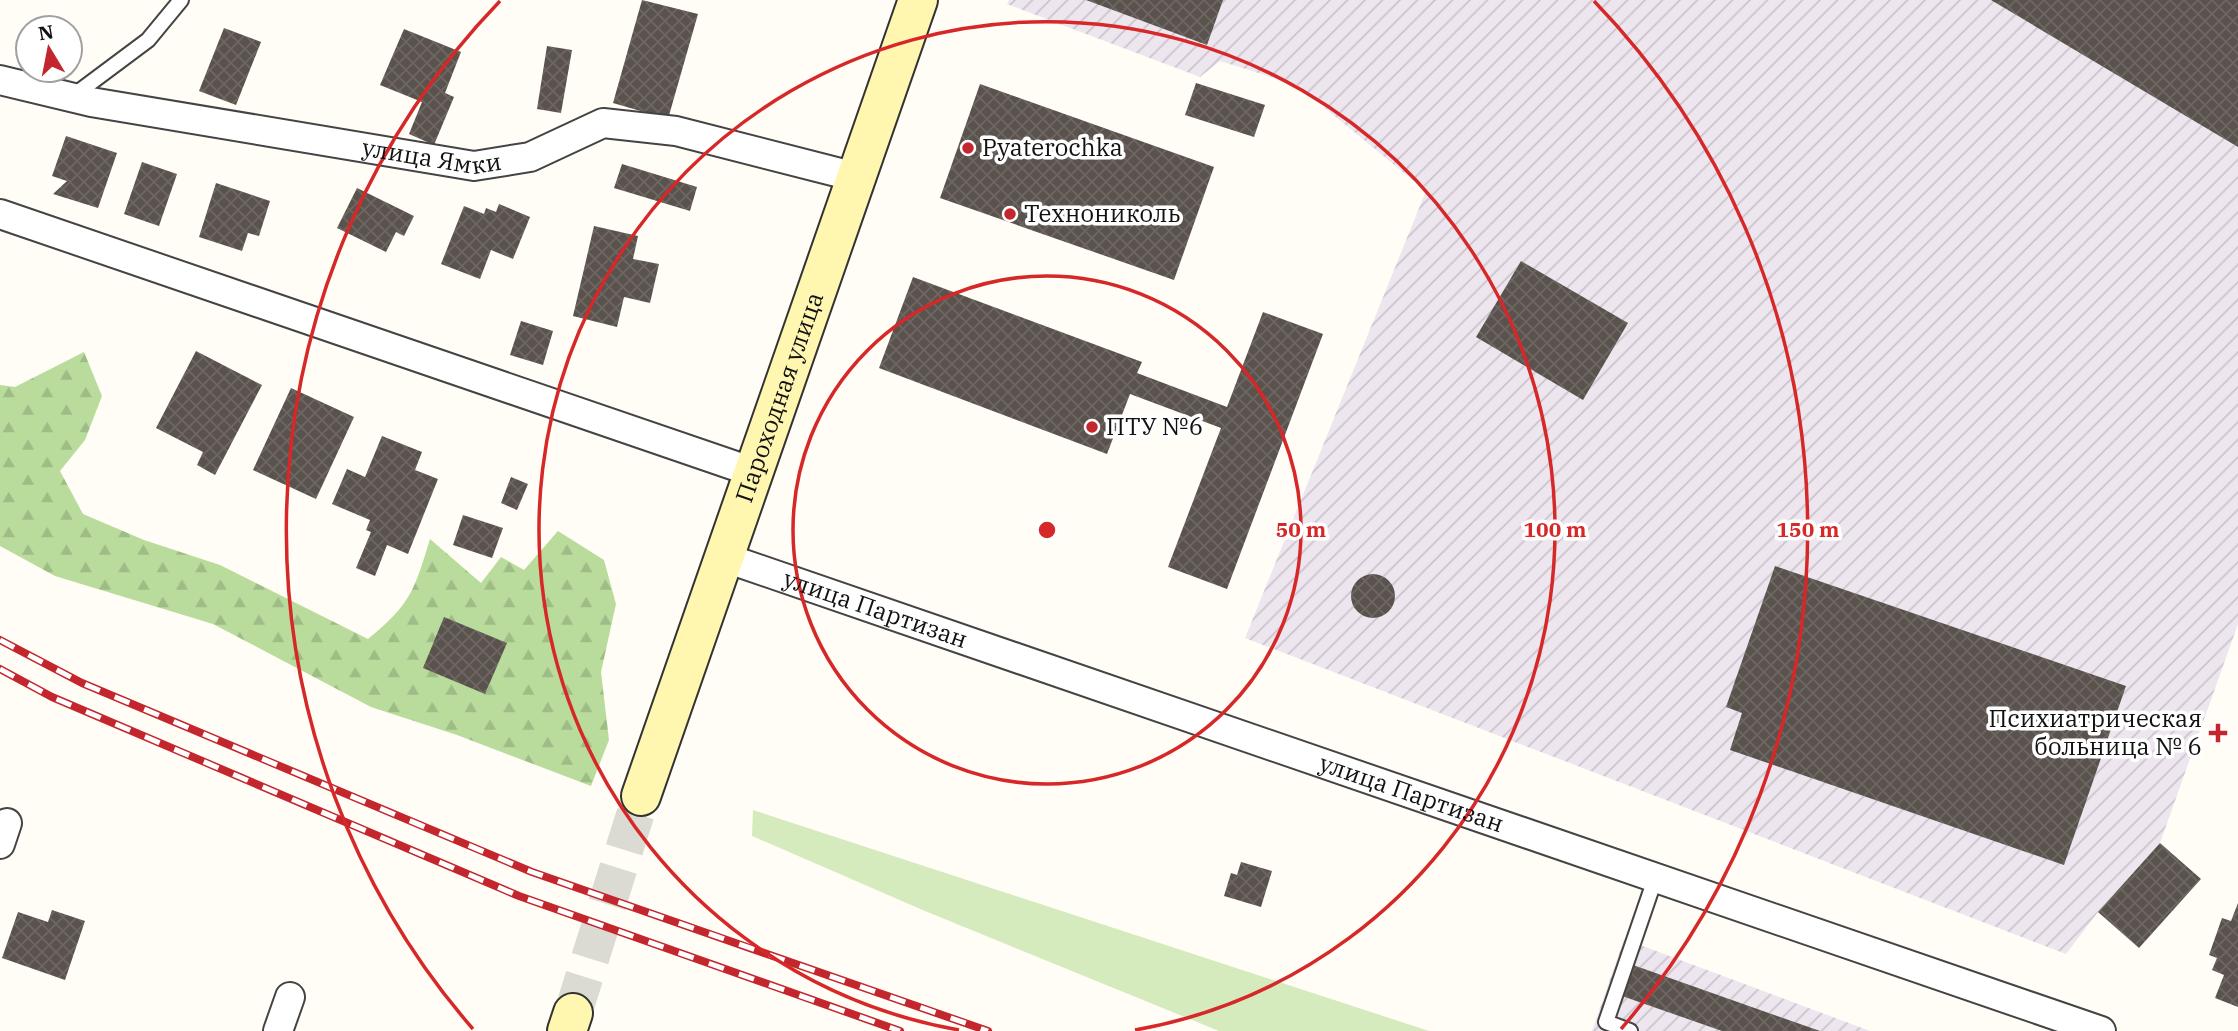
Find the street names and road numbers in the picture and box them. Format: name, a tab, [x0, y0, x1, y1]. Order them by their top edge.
street label: улица Ямки	[360, 131, 503, 181]
street label: Пароходная улица	[727, 288, 830, 506]
street label: улица Партизан	[779, 562, 972, 655]
street label: улица Партизан	[1315, 746, 1508, 839]

